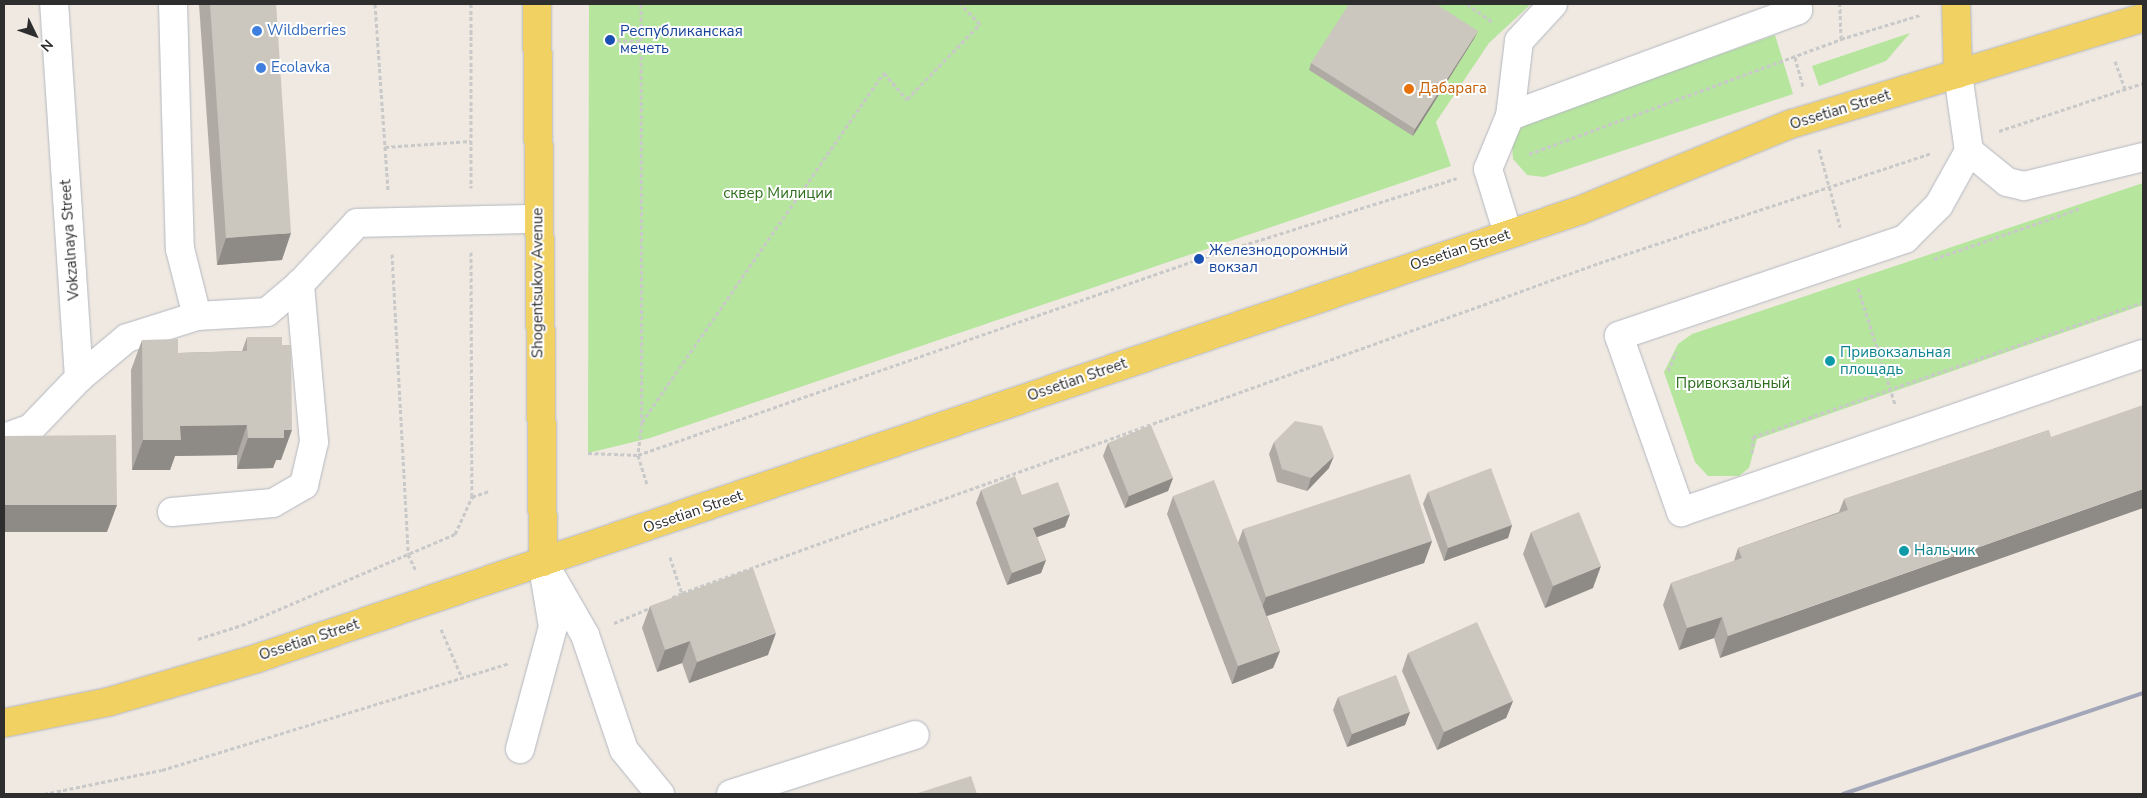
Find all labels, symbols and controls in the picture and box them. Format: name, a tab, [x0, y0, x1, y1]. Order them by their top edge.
north arrow	[10, 10, 60, 60]
place label: Wildberries	[267, 22, 346, 40]
place label: Республиканская мечеть	[620, 22, 743, 57]
marker: Wildberries	[251, 25, 263, 37]
marker: Республиканская мечеть	[604, 34, 616, 46]
text: N	[36, 35, 57, 56]
place label: Ecolavka	[271, 59, 330, 77]
marker: Ecolavka	[255, 62, 267, 74]
place label: Дабарага	[1419, 80, 1487, 98]
marker: Дабарага	[1403, 83, 1415, 95]
street label: Ossetian Street	[1788, 86, 1892, 134]
street label: Vokzalnaya Street	[57, 179, 83, 301]
park label: сквер Милиции	[723, 185, 833, 203]
street label: Shogentsukov Avenue	[529, 208, 547, 358]
street label: Ossetian Street	[1408, 225, 1512, 275]
place label: Железнодорожный вокзал	[1209, 241, 1348, 276]
marker: Железнодорожный вокзал	[1193, 253, 1205, 265]
place label: Привокзальная площадь	[1840, 343, 1951, 378]
street label: Ossetian Street	[1025, 355, 1129, 405]
marker: Привокзальная площадь	[1824, 355, 1836, 367]
park label: Привокзальный	[1676, 375, 1790, 393]
street label: Ossetian Street	[641, 487, 745, 537]
place label: Нальчик	[1914, 542, 1975, 560]
marker: Нальчик	[1898, 545, 1910, 557]
street label: Ossetian Street	[257, 615, 361, 665]

